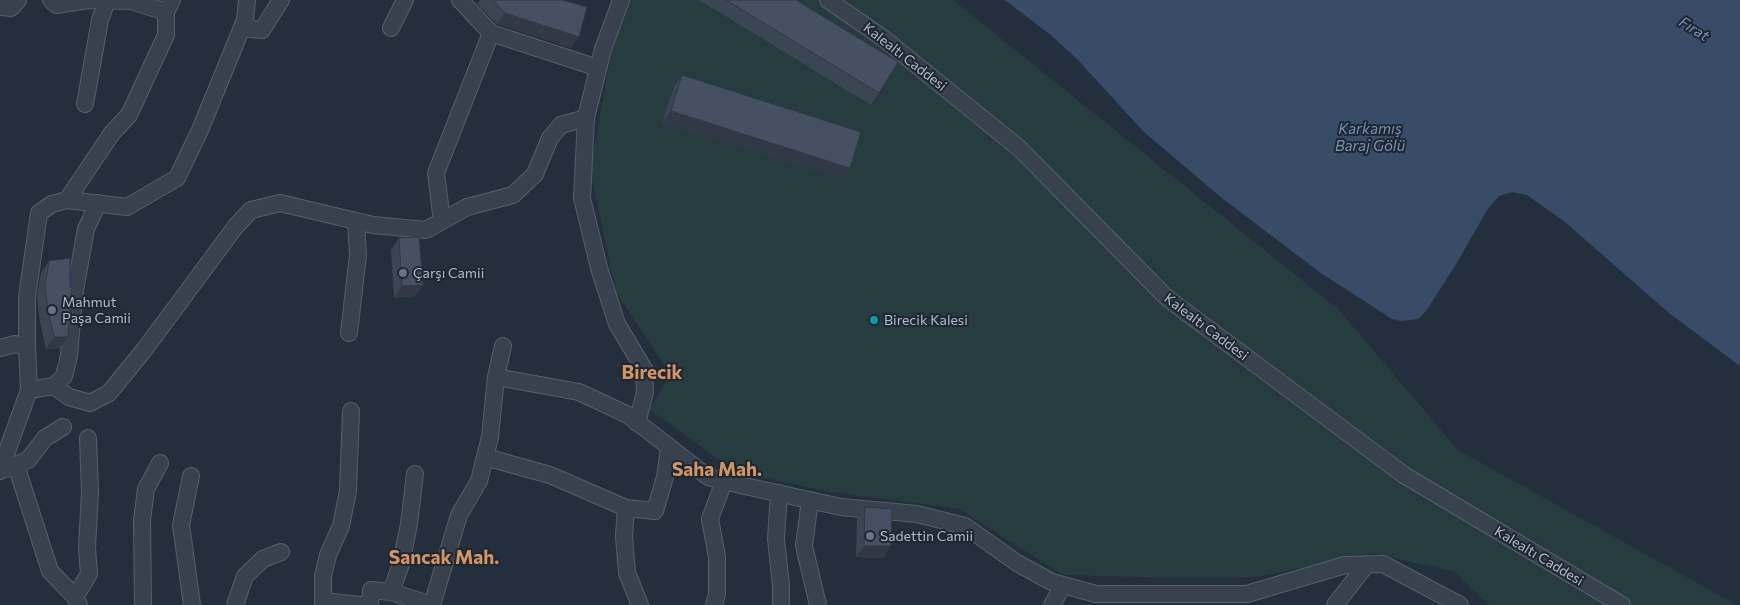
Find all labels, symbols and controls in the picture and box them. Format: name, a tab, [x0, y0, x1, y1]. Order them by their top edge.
water label: Fırat	[1676, 13, 1712, 45]
street label: Kalealtı Caddesi	[860, 19, 950, 95]
water label: Karkamış Baraj Gölü	[1335, 120, 1405, 155]
place label: Çarşı Camii	[413, 265, 484, 281]
marker: Çarşı Camii	[397, 267, 409, 279]
street label: Kalealtı Caddesi	[1161, 290, 1251, 364]
place label: Mahmut Paşa Camii	[62, 294, 131, 326]
marker: Mahmut Paşa Camii	[46, 304, 58, 316]
place label: Birecik Kalesi	[884, 312, 968, 328]
marker: Birecik Kalesi	[868, 314, 880, 326]
district label: Birecik	[622, 362, 682, 384]
district label: Saha Mah.	[672, 459, 762, 481]
street label: Kalealtı Caddesi	[1491, 523, 1587, 589]
place label: Sadettin Camii	[880, 528, 973, 544]
marker: Sadettin Camii	[864, 530, 876, 542]
district label: Sancak Mah.	[389, 547, 499, 569]

